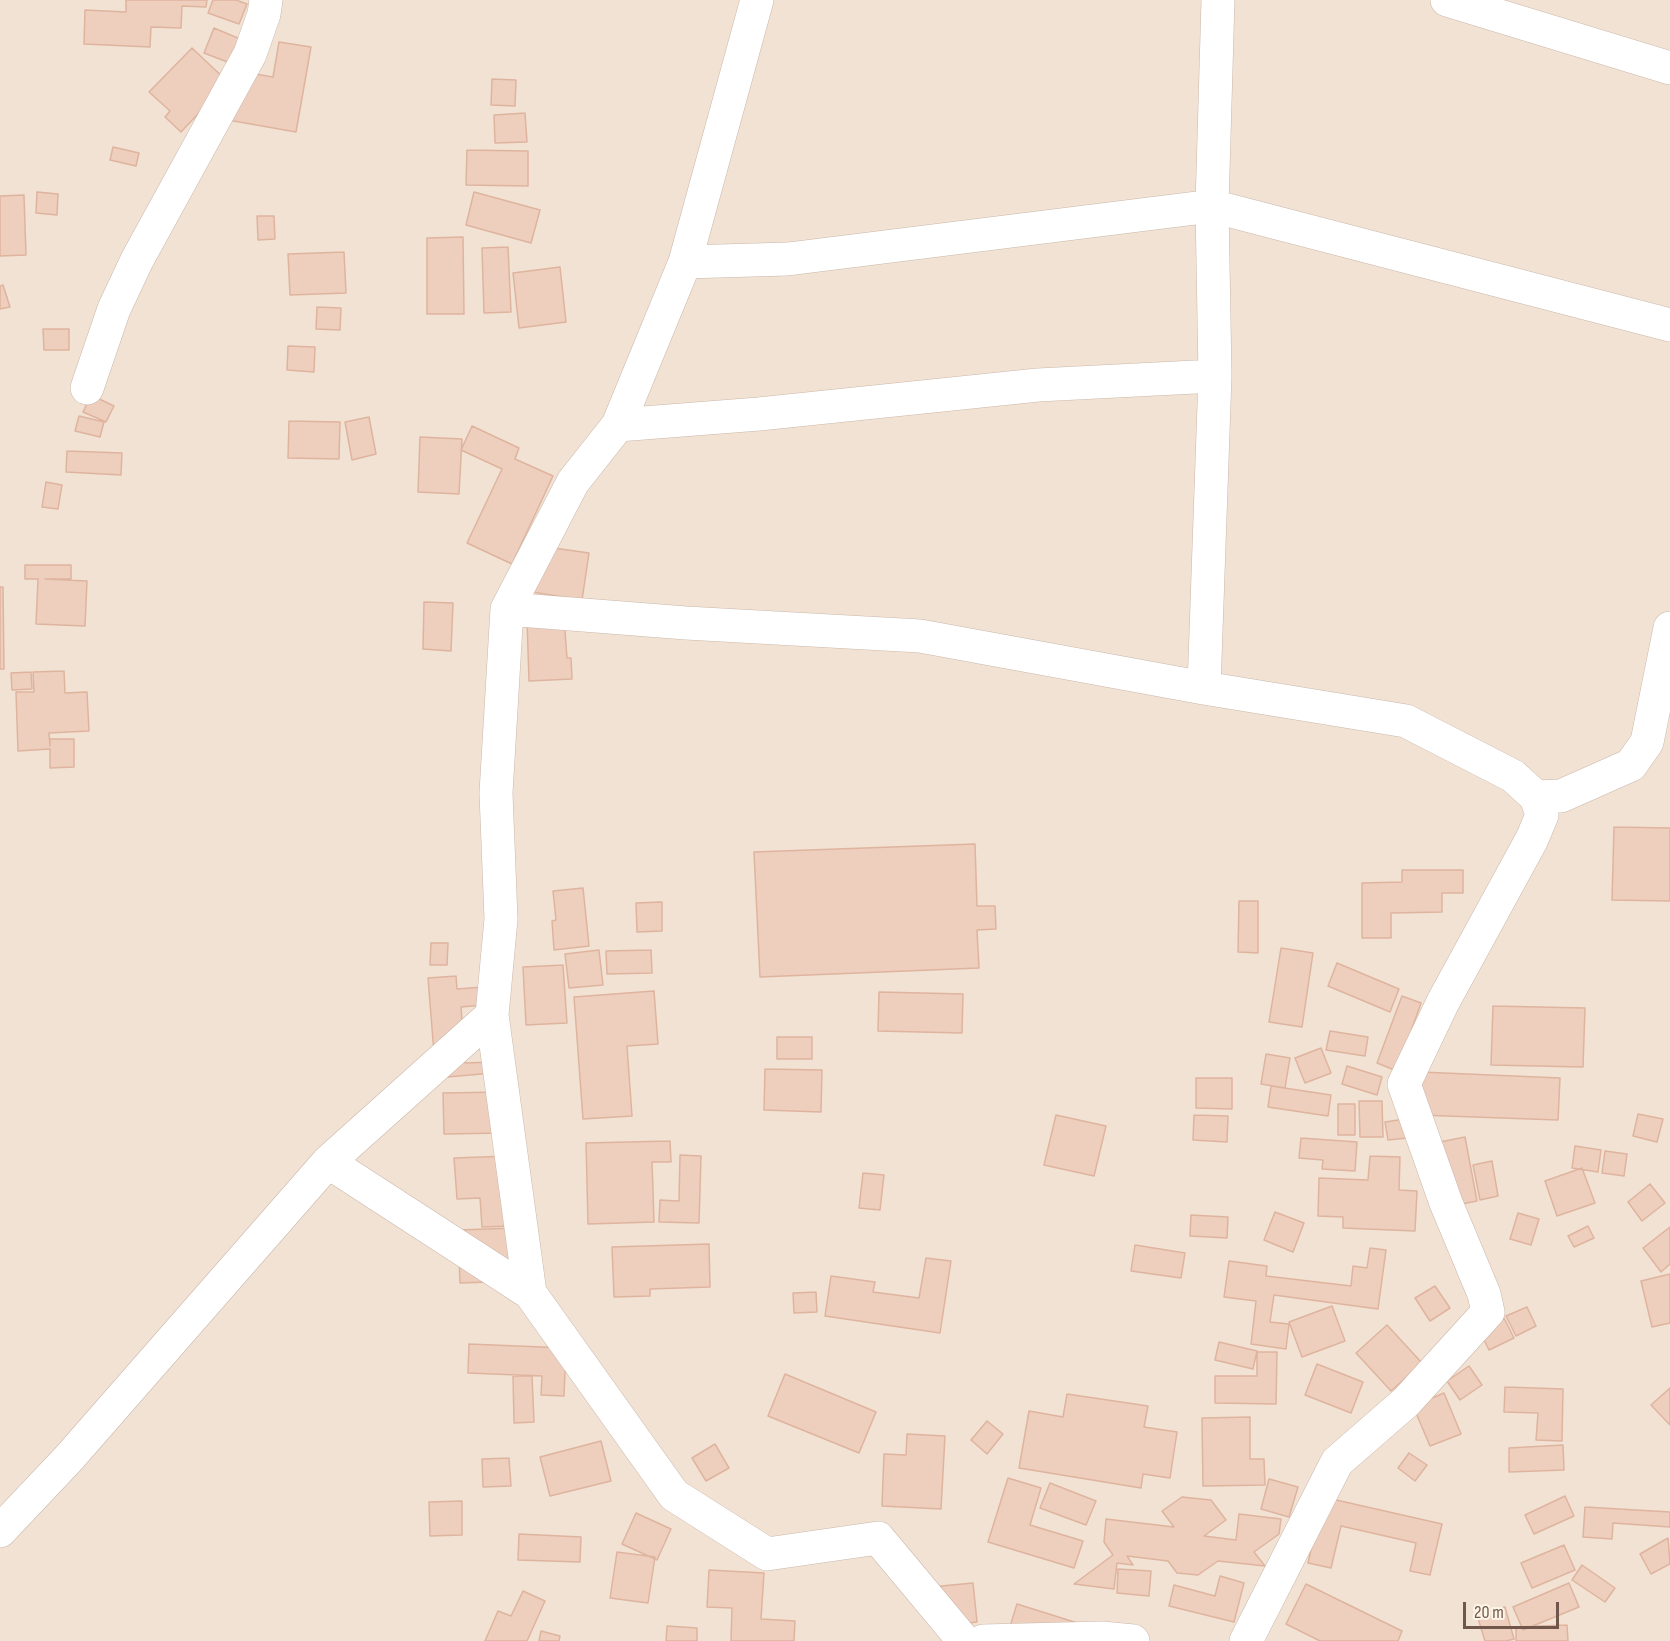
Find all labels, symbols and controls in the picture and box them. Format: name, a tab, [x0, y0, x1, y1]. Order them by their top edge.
scale bar	[1466, 1590, 1562, 1628]
text: 20 m	[1474, 1602, 1504, 1623]

